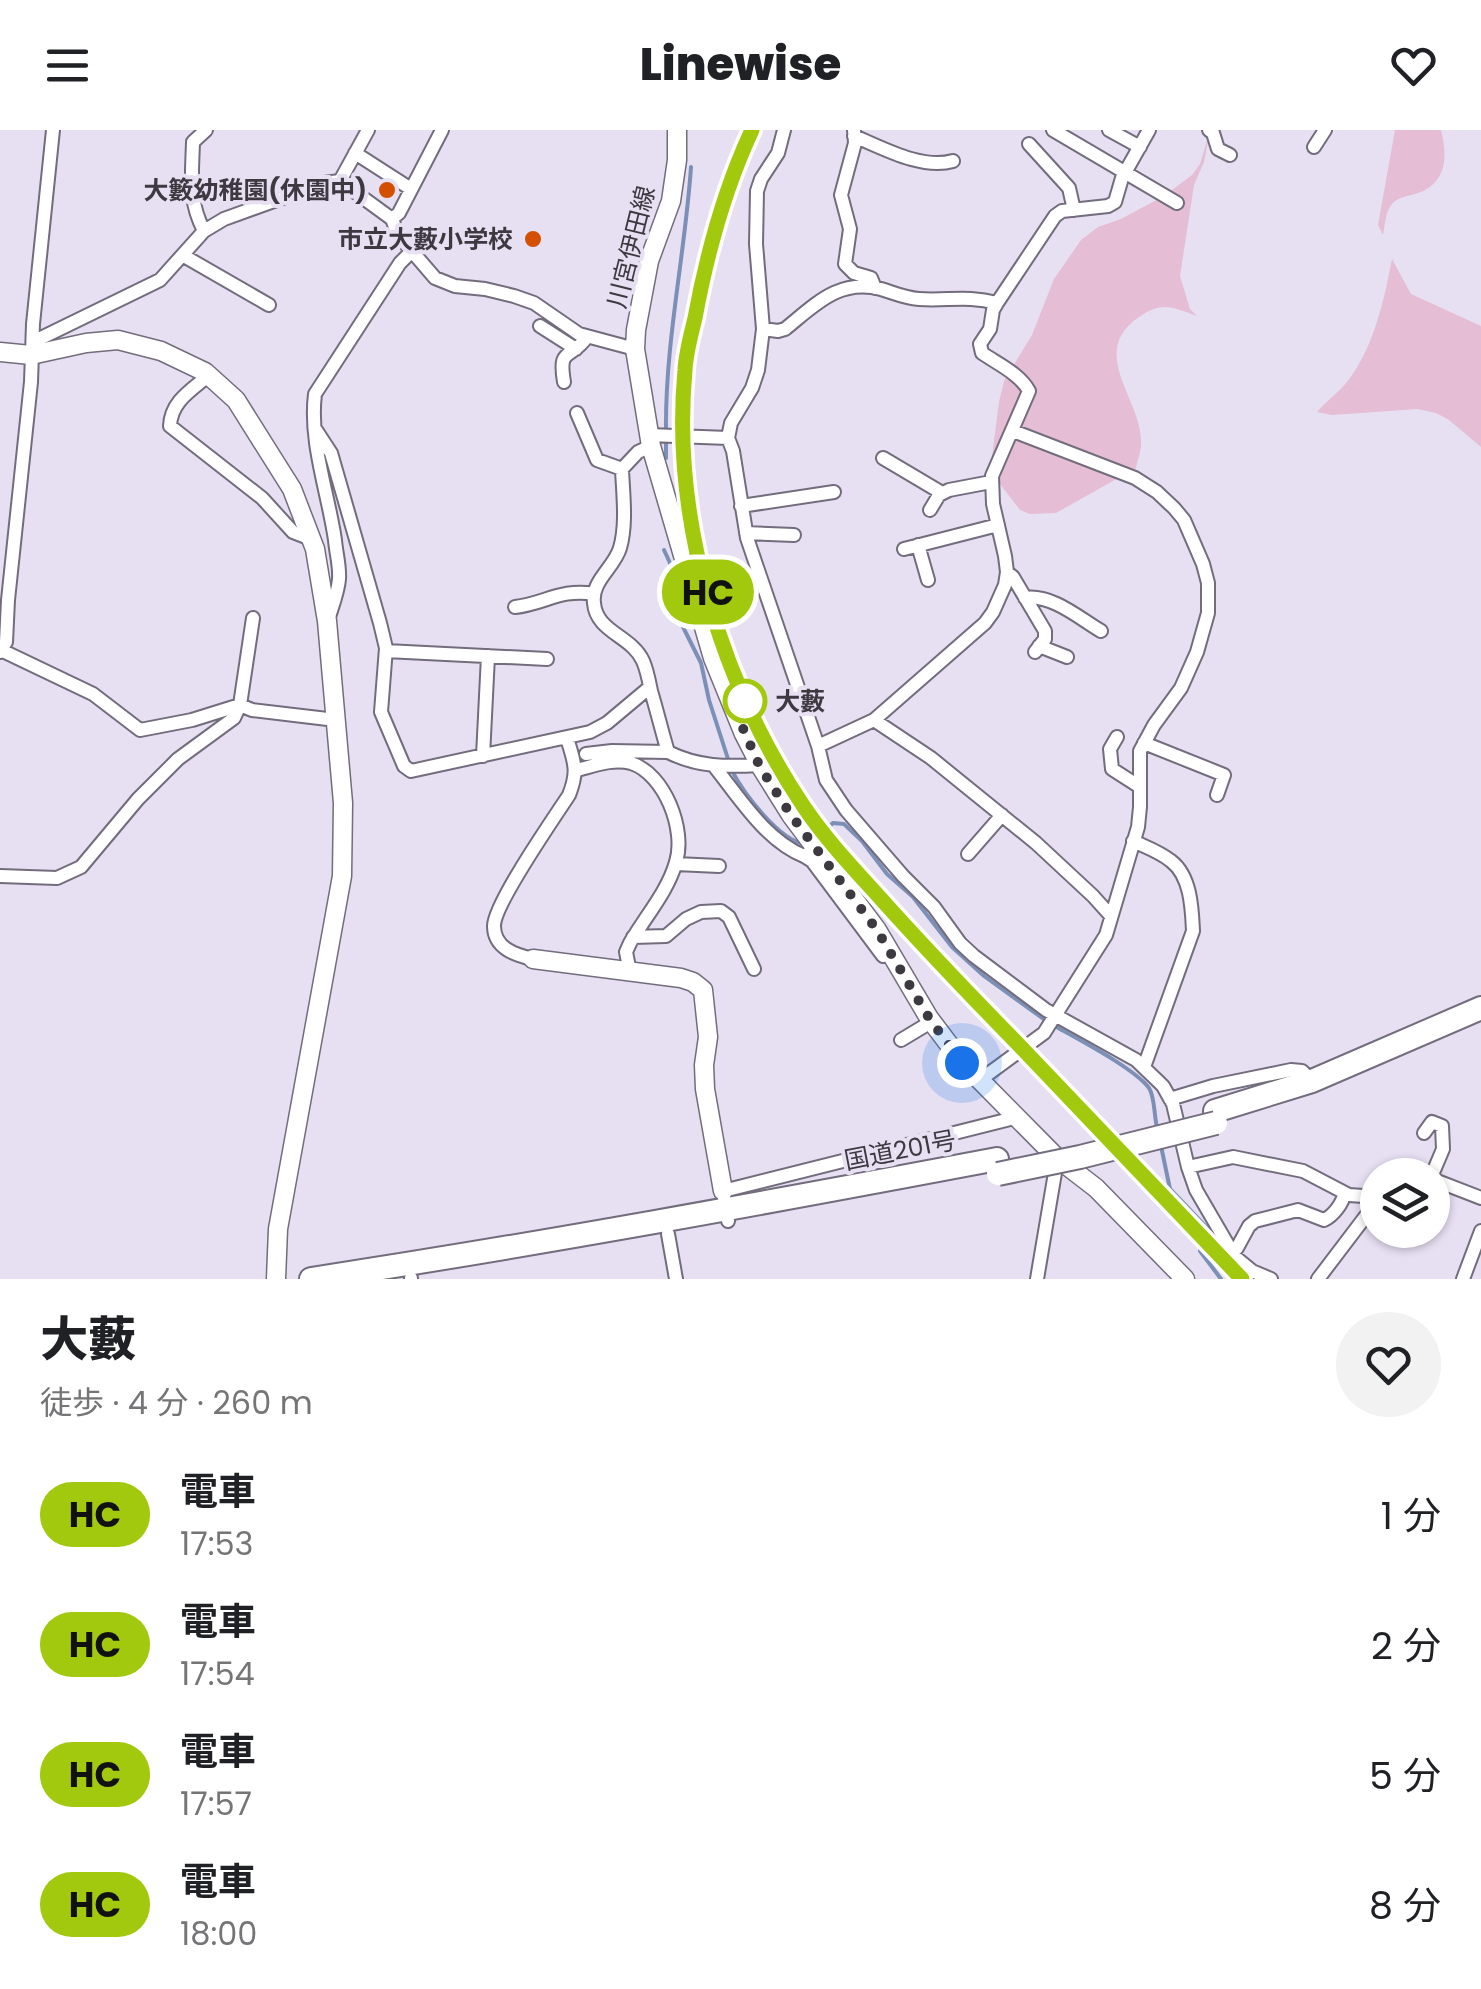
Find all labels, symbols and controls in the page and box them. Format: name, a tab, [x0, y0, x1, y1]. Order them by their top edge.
text: Linewise	[640, 33, 841, 96]
icon: menu	[40, 38, 95, 93]
icon: heart	[1386, 38, 1441, 93]
place label: 大籔幼稚園(休園中)	[143, 173, 367, 208]
marker: 大籔幼稚園(休園中)	[376, 179, 398, 201]
street label: 川宮伊田線	[599, 182, 664, 312]
place label: 市立大藪小学校	[338, 222, 513, 257]
marker: 市立大藪小学校	[522, 228, 544, 250]
line badge: HC	[663, 560, 753, 624]
text: HC	[682, 568, 734, 617]
marker: 大藪	[724, 680, 766, 722]
place label: 大藪	[775, 684, 825, 719]
your location	[937, 1038, 987, 1088]
street label: 国道201号	[841, 1123, 959, 1178]
map controls	[1360, 1158, 1450, 1248]
button: layers	[1360, 1158, 1450, 1248]
text: 大藪	[40, 1306, 136, 1373]
button: heart	[1336, 1312, 1441, 1417]
text: 徒歩 · 4 分 · 260 m	[40, 1380, 313, 1425]
text: 電車	[180, 1465, 256, 1518]
text: 1 分	[1381, 1489, 1441, 1542]
text: HC	[69, 1490, 121, 1539]
text: 17:53	[180, 1521, 253, 1566]
text: 電車	[180, 1595, 256, 1648]
text: 2 分	[1371, 1619, 1441, 1672]
text: HC	[69, 1620, 121, 1669]
text: 17:54	[180, 1651, 255, 1696]
text: 電車	[180, 1725, 256, 1778]
text: 5 分	[1369, 1749, 1441, 1802]
text: HC	[69, 1750, 121, 1799]
text: 17:57	[180, 1781, 252, 1826]
text: 電車	[180, 1855, 256, 1908]
text: 8 分	[1369, 1879, 1441, 1932]
text: HC	[69, 1880, 121, 1929]
text: 18:00	[180, 1911, 257, 1956]

